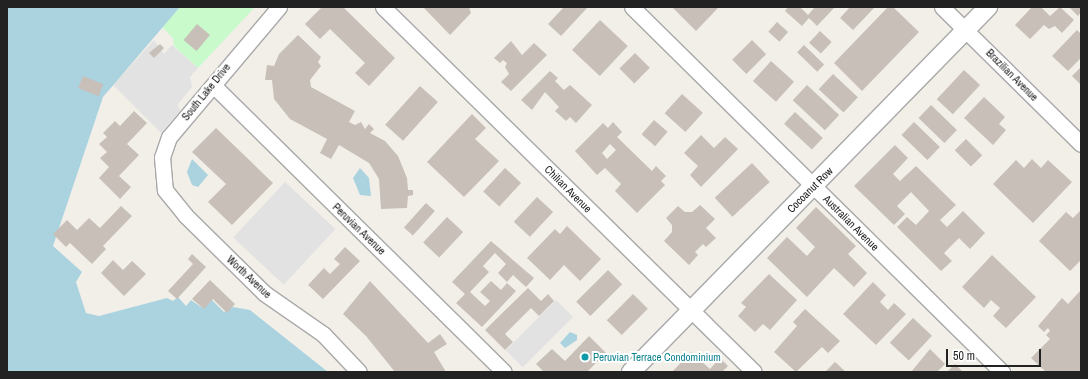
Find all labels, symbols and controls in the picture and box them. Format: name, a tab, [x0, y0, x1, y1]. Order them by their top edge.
street label: Brazilian Avenue	[983, 46, 1041, 104]
street label: South Lake Drive	[179, 61, 233, 123]
street label: Chilian Avenue	[542, 163, 594, 215]
street label: Cocoanut Row	[784, 164, 836, 216]
street label: Australian Avenue	[820, 192, 882, 254]
street label: Peruvian Avenue	[330, 200, 388, 258]
street label: Worth Avenue	[224, 253, 274, 301]
scale bar	[948, 341, 1043, 367]
text: 50 m	[953, 348, 975, 364]
place label: Peruvian Terrace Condominium	[593, 350, 721, 364]
marker: Peruvian Terrace Condominium	[580, 352, 590, 362]

